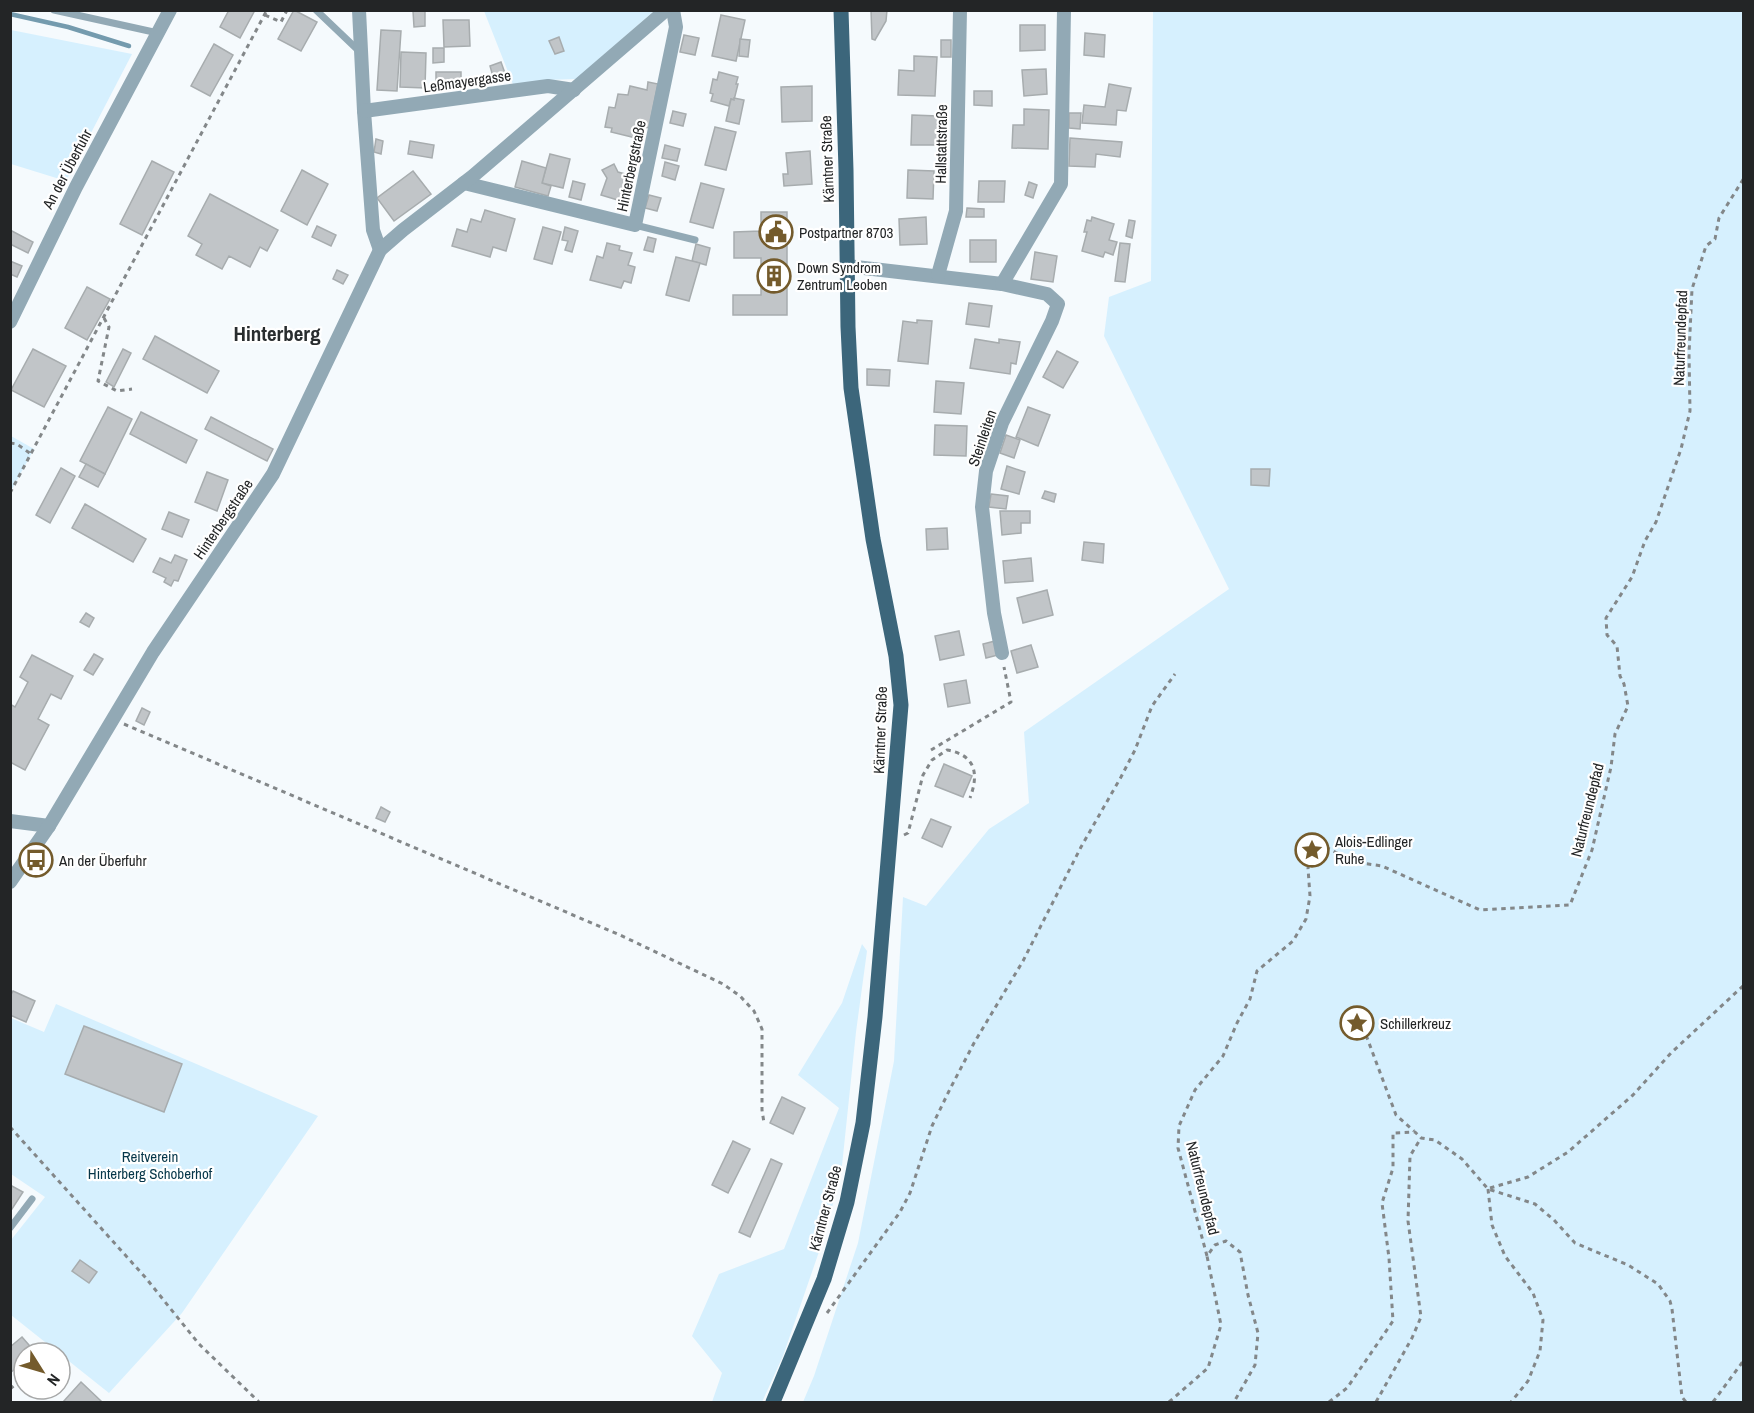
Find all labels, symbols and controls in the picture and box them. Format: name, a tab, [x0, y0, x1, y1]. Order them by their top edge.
street label: Leßmayergasse	[422, 64, 512, 98]
street label: Hallstattstraße	[930, 104, 952, 184]
street label: Kärntner Straße	[815, 115, 839, 203]
street label: Hinterbergstraße	[611, 118, 651, 214]
street label: An der Überfuhr	[37, 125, 97, 213]
public building icon: Postpartner 8703	[758, 214, 794, 250]
place label: Postpartner 8703	[799, 222, 894, 243]
place label: Down Syndrom Zentrum Leoben	[797, 257, 887, 295]
building icon: Down Syndrom Zentrum Leoben	[756, 258, 792, 294]
street label: Naturfreundepfad	[1668, 290, 1692, 386]
district label: Hinterberg	[233, 319, 321, 348]
street label: Steinleiten	[962, 407, 1002, 469]
street label: Hinterbergstraße	[188, 474, 258, 563]
street label: Kärntner Straße	[868, 686, 892, 774]
street label: Naturfreundepfad	[1565, 761, 1609, 859]
place label: Alois-Edlinger Ruhe	[1334, 831, 1412, 869]
place icon: Alois-Edlinger Ruhe	[1294, 832, 1330, 868]
bus stop icon: An der Überfuhr	[18, 842, 54, 878]
place label: An der Überfuhr	[58, 850, 147, 871]
place icon: Schillerkreuz	[1339, 1005, 1375, 1041]
place label: Schillerkreuz	[1380, 1013, 1451, 1034]
street label: Naturfreundepfad	[1181, 1139, 1225, 1237]
park label: Reitverein Hinterberg Schoberhof	[88, 1146, 213, 1184]
street label: Kärntner Straße	[804, 1163, 847, 1253]
north arrow	[12, 1341, 72, 1401]
text: N	[42, 1370, 66, 1390]

